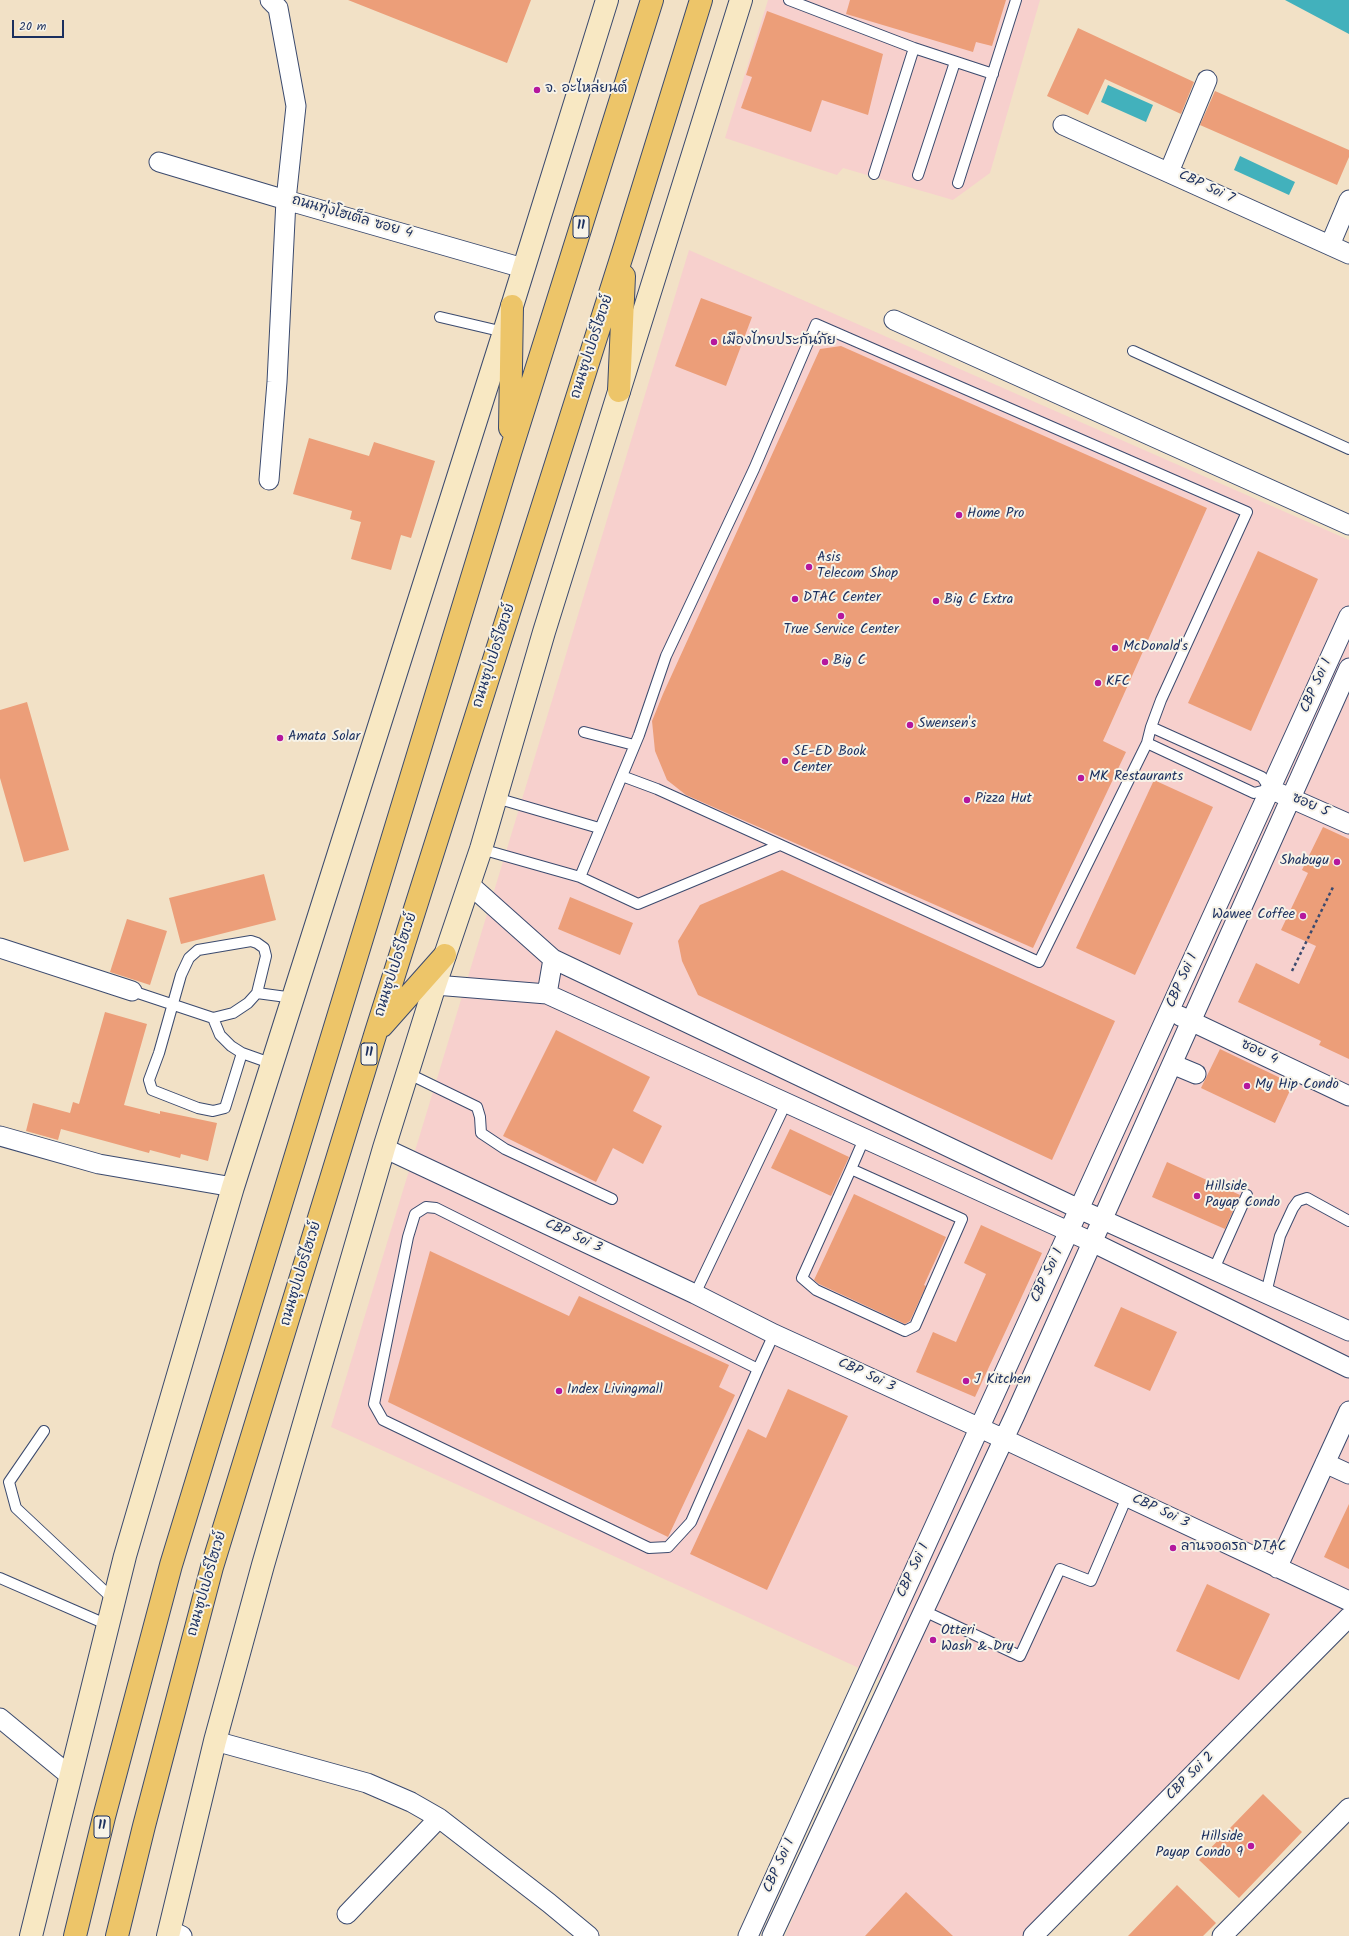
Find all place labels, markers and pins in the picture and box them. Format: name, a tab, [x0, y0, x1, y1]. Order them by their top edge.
place label: จ. อะไหล่ยนต์	[545, 82, 627, 98]
marker: จ. อะไหล่ยนต์	[532, 85, 542, 95]
place label: เมืองไทยประกันภัย	[722, 334, 836, 350]
marker: เมืองไทยประกันภัย	[709, 337, 719, 347]
place label: Home Pro	[967, 507, 1024, 523]
marker: Home Pro	[954, 510, 964, 520]
place label: Asis Telecom Shop	[817, 551, 898, 584]
marker: Asis Telecom Shop	[804, 562, 814, 572]
place label: DTAC Center	[803, 591, 881, 607]
place label: Big C Extra	[944, 593, 1013, 609]
marker: DTAC Center	[790, 594, 800, 604]
marker: Big C Extra	[931, 596, 941, 606]
marker: True Service Center	[836, 611, 846, 621]
place label: True Service Center	[783, 623, 899, 639]
place label: McDonald's	[1123, 640, 1188, 656]
marker: McDonald's	[1110, 643, 1120, 653]
place label: Big C	[833, 654, 866, 670]
marker: Big C	[820, 657, 830, 667]
place label: KFC	[1106, 675, 1130, 691]
marker: KFC	[1093, 678, 1103, 688]
place label: Swensen's	[918, 717, 976, 733]
marker: Swensen's	[905, 720, 915, 730]
place label: Amata Solar	[288, 730, 360, 746]
marker: Amata Solar	[275, 733, 285, 743]
place label: SE-ED Book Center	[793, 745, 866, 778]
marker: SE-ED Book Center	[780, 756, 790, 766]
place label: MK Restaurants	[1089, 770, 1183, 786]
marker: MK Restaurants	[1076, 773, 1086, 783]
place label: Pizza Hut	[975, 792, 1032, 808]
marker: Pizza Hut	[962, 795, 972, 805]
place label: Shabugu	[1280, 854, 1329, 870]
marker: Shabugu	[1332, 857, 1342, 867]
place label: Wawee Coffee	[1212, 908, 1295, 924]
marker: Wawee Coffee	[1298, 911, 1308, 921]
place label: My Hip Condo	[1255, 1078, 1339, 1094]
marker: My Hip Condo	[1242, 1081, 1252, 1091]
place label: Hillside Payap Condo	[1205, 1180, 1280, 1212]
marker: Hillside Payap Condo	[1192, 1191, 1202, 1201]
place label: J Kitchen	[974, 1373, 1031, 1389]
marker: J Kitchen	[961, 1376, 971, 1386]
place label: Index Livingmall	[567, 1383, 663, 1399]
marker: Index Livingmall	[554, 1386, 564, 1396]
place label: ลานจอดรถ DTAC	[1181, 1540, 1286, 1556]
marker: ลานจอดรถ DTAC	[1168, 1543, 1178, 1553]
place label: Otteri Wash & Dry	[941, 1624, 1013, 1656]
marker: Otteri Wash & Dry	[928, 1635, 938, 1645]
place label: Hillside Payap Condo 9	[1155, 1830, 1243, 1862]
marker: Hillside Payap Condo 9	[1246, 1841, 1256, 1851]

